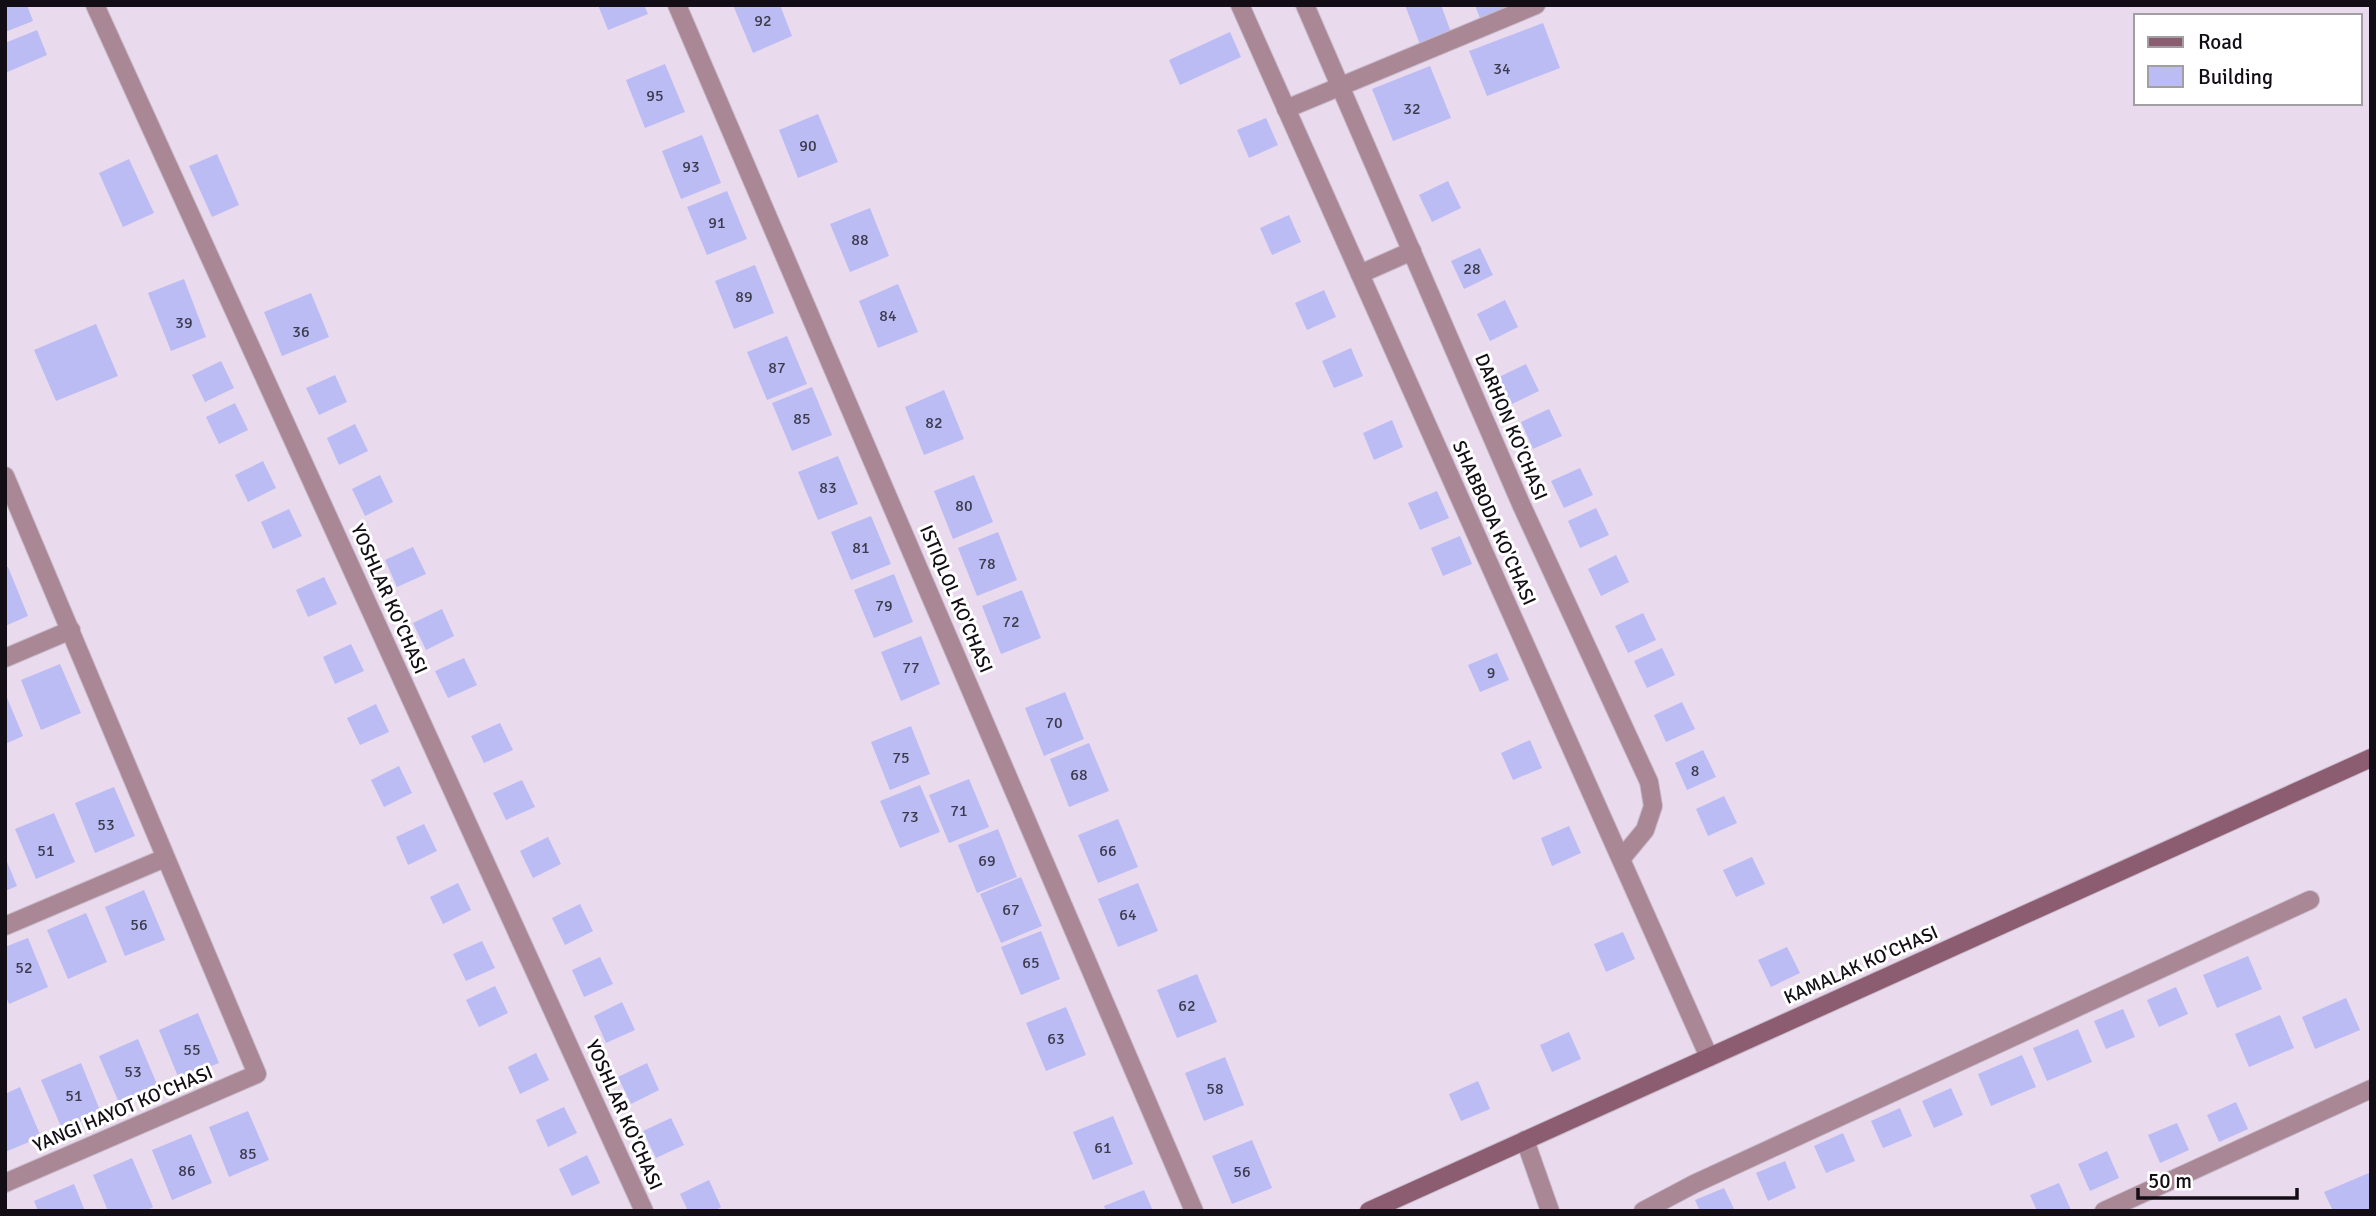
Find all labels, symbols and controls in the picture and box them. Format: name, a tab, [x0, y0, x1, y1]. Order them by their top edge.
house number: 92	[754, 11, 772, 31]
legend	[2134, 14, 2362, 105]
text: Road	[2198, 29, 2243, 55]
house number: 34	[1493, 59, 1511, 79]
text: Building	[2198, 64, 2273, 90]
house number: 95	[646, 86, 664, 106]
house number: 32	[1403, 99, 1421, 119]
house number: 90	[799, 136, 817, 156]
house number: 93	[682, 157, 700, 177]
house number: 91	[708, 213, 726, 233]
house number: 88	[851, 230, 869, 250]
house number: 28	[1463, 259, 1481, 279]
house number: 89	[735, 287, 753, 307]
house number: 84	[879, 306, 897, 326]
house number: 39	[175, 313, 193, 333]
house number: 36	[292, 322, 310, 342]
street label: DARHON KO'CHASI	[1469, 350, 1553, 504]
house number: 87	[768, 358, 786, 378]
house number: 85	[793, 409, 811, 429]
house number: 82	[925, 413, 943, 433]
street label: SHABBODA KO'CHASI	[1447, 437, 1541, 609]
house number: 83	[819, 478, 837, 498]
house number: 80	[955, 496, 973, 516]
street label: YOSHLAR KO'CHASI	[345, 520, 433, 678]
street label: ISTIQLOL KO'CHASI	[914, 521, 998, 677]
house number: 81	[852, 538, 870, 558]
house number: 78	[978, 554, 996, 574]
house number: 79	[875, 596, 893, 616]
house number: 72	[1002, 612, 1020, 632]
house number: 77	[902, 658, 920, 678]
house number: 9	[1487, 663, 1495, 683]
house number: 70	[1045, 713, 1063, 733]
house number: 75	[892, 748, 910, 768]
house number: 8	[1691, 761, 1699, 781]
house number: 68	[1070, 765, 1088, 785]
house number: 71	[950, 801, 968, 821]
house number: 73	[901, 807, 919, 827]
house number: 53	[97, 815, 115, 835]
house number: 51	[37, 841, 55, 861]
house number: 66	[1099, 841, 1117, 861]
house number: 69	[978, 851, 996, 871]
house number: 67	[1002, 900, 1020, 920]
house number: 64	[1119, 905, 1137, 925]
house number: 56	[130, 915, 148, 935]
street label: KAMALAK KO'CHASI	[1780, 920, 1942, 1010]
house number: 65	[1022, 953, 1040, 973]
house number: 52	[15, 958, 33, 978]
house number: 62	[1178, 996, 1196, 1016]
house number: 63	[1047, 1029, 1065, 1049]
street label: YOSHLAR KO'CHASI	[580, 1036, 668, 1194]
house number: 55	[183, 1040, 201, 1060]
street label: YANGI HAYOT KO'CHASI	[30, 1060, 216, 1158]
house number: 53	[124, 1062, 142, 1082]
house number: 58	[1206, 1079, 1224, 1099]
house number: 51	[65, 1086, 83, 1106]
house number: 61	[1094, 1138, 1112, 1158]
house number: 85	[239, 1144, 257, 1164]
scale bar	[2138, 1156, 2297, 1200]
house number: 86	[178, 1161, 196, 1181]
house number: 56	[1233, 1162, 1251, 1182]
text: 50 m	[2148, 1168, 2192, 1194]

